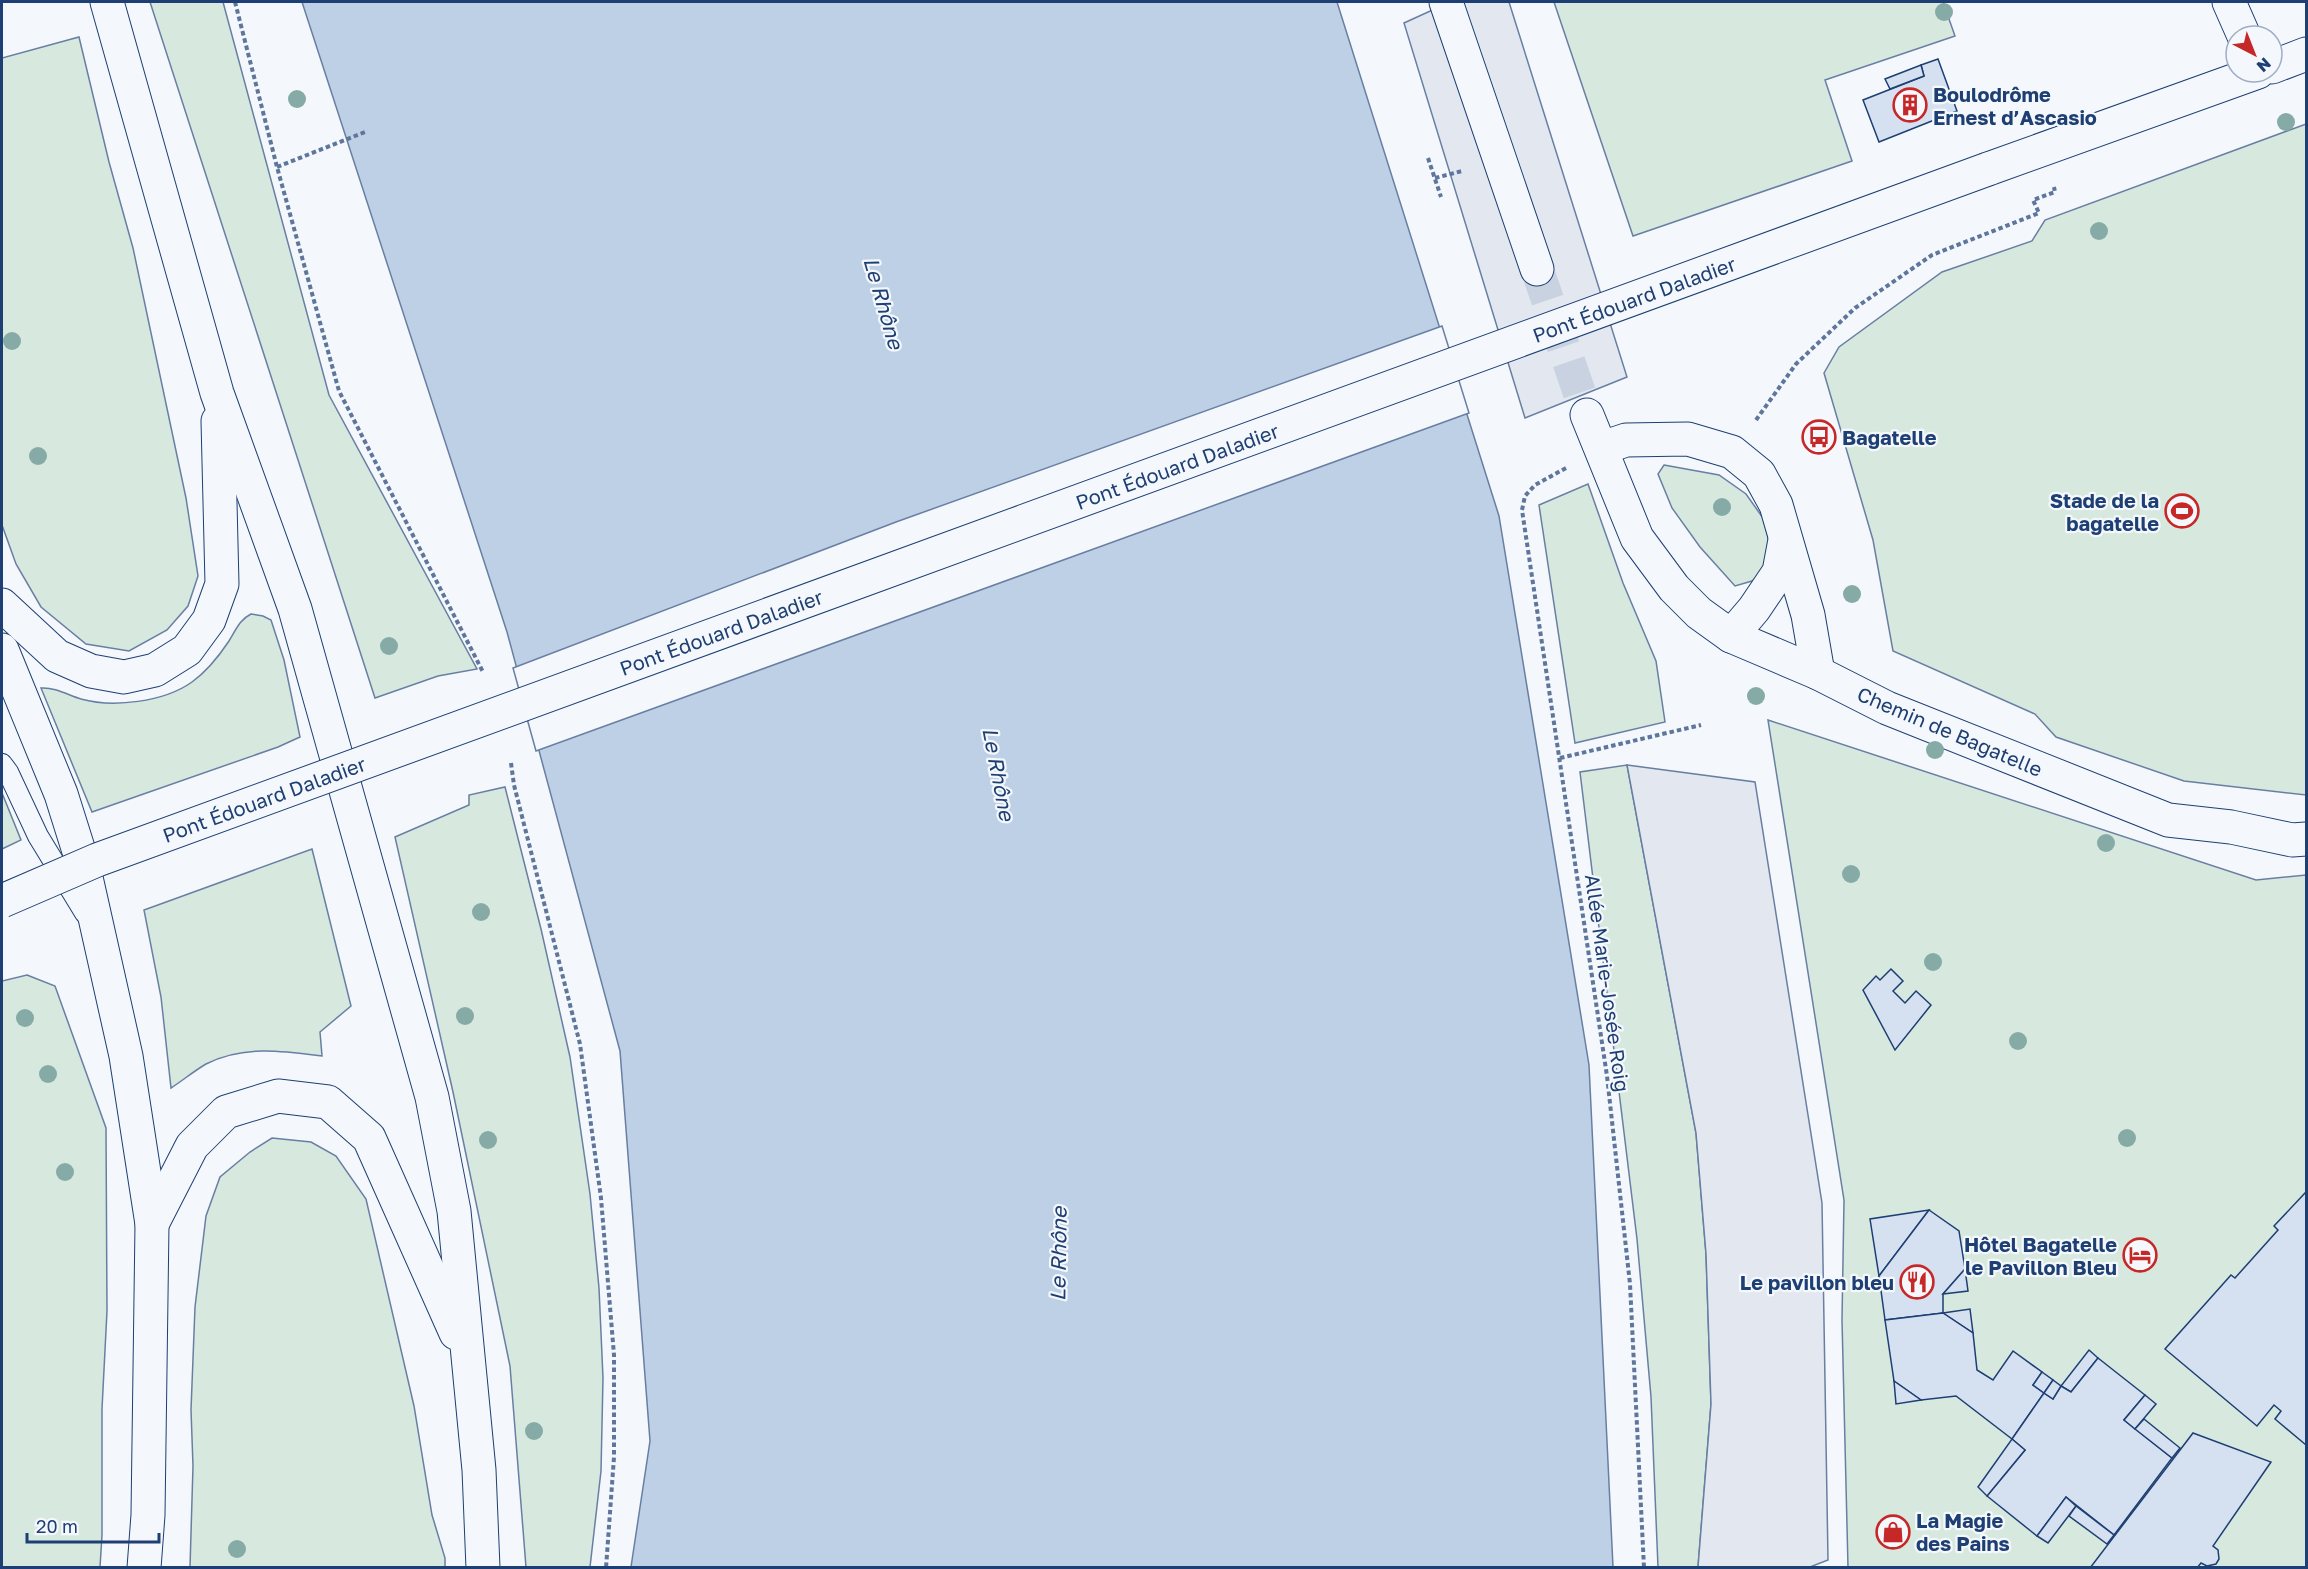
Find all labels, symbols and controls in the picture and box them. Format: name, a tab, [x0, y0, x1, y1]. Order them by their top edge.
north arrow	[2224, 24, 2284, 84]
text: N	[2253, 54, 2275, 77]
place label: Boulodrôme Ernest d’Ascasio	[1933, 82, 2097, 129]
building icon: Boulodrôme Ernest d’Ascasio	[1892, 87, 1928, 123]
street label: Pont Édouard Daladier	[1529, 251, 1739, 347]
water label: Le Rhône	[859, 254, 910, 354]
street label: Pont Édouard Daladier	[1072, 418, 1282, 514]
bus stop icon: Bagatelle	[1801, 419, 1837, 455]
place label: Bagatelle	[1842, 425, 1937, 449]
place label: Stade de la bagatelle	[2050, 488, 2159, 535]
sports icon: Stade de la bagatelle	[2164, 493, 2200, 529]
street label: Pont Édouard Daladier	[616, 584, 826, 680]
street label: Chemin de Bagatelle	[1854, 681, 2046, 781]
water label: Le Rhône	[977, 725, 1021, 824]
street label: Pont Édouard Daladier	[159, 751, 369, 847]
street label: Allée Marie-Josée Roig	[1581, 873, 1635, 1093]
water label: Le Rhône	[1044, 1205, 1072, 1301]
place label: Hôtel Bagatelle le Pavillon Bleu	[1964, 1232, 2117, 1279]
hotel icon: Hôtel Bagatelle le Pavillon Bleu	[2122, 1237, 2158, 1273]
restaurant icon: Le pavillon bleu	[1899, 1264, 1935, 1300]
place label: Le pavillon bleu	[1740, 1270, 1894, 1294]
scale bar	[27, 1506, 159, 1544]
place label: La Magie des Pains	[1916, 1508, 2010, 1555]
shop icon: La Magie des Pains	[1875, 1514, 1911, 1550]
text: 20 m	[36, 1515, 78, 1537]

